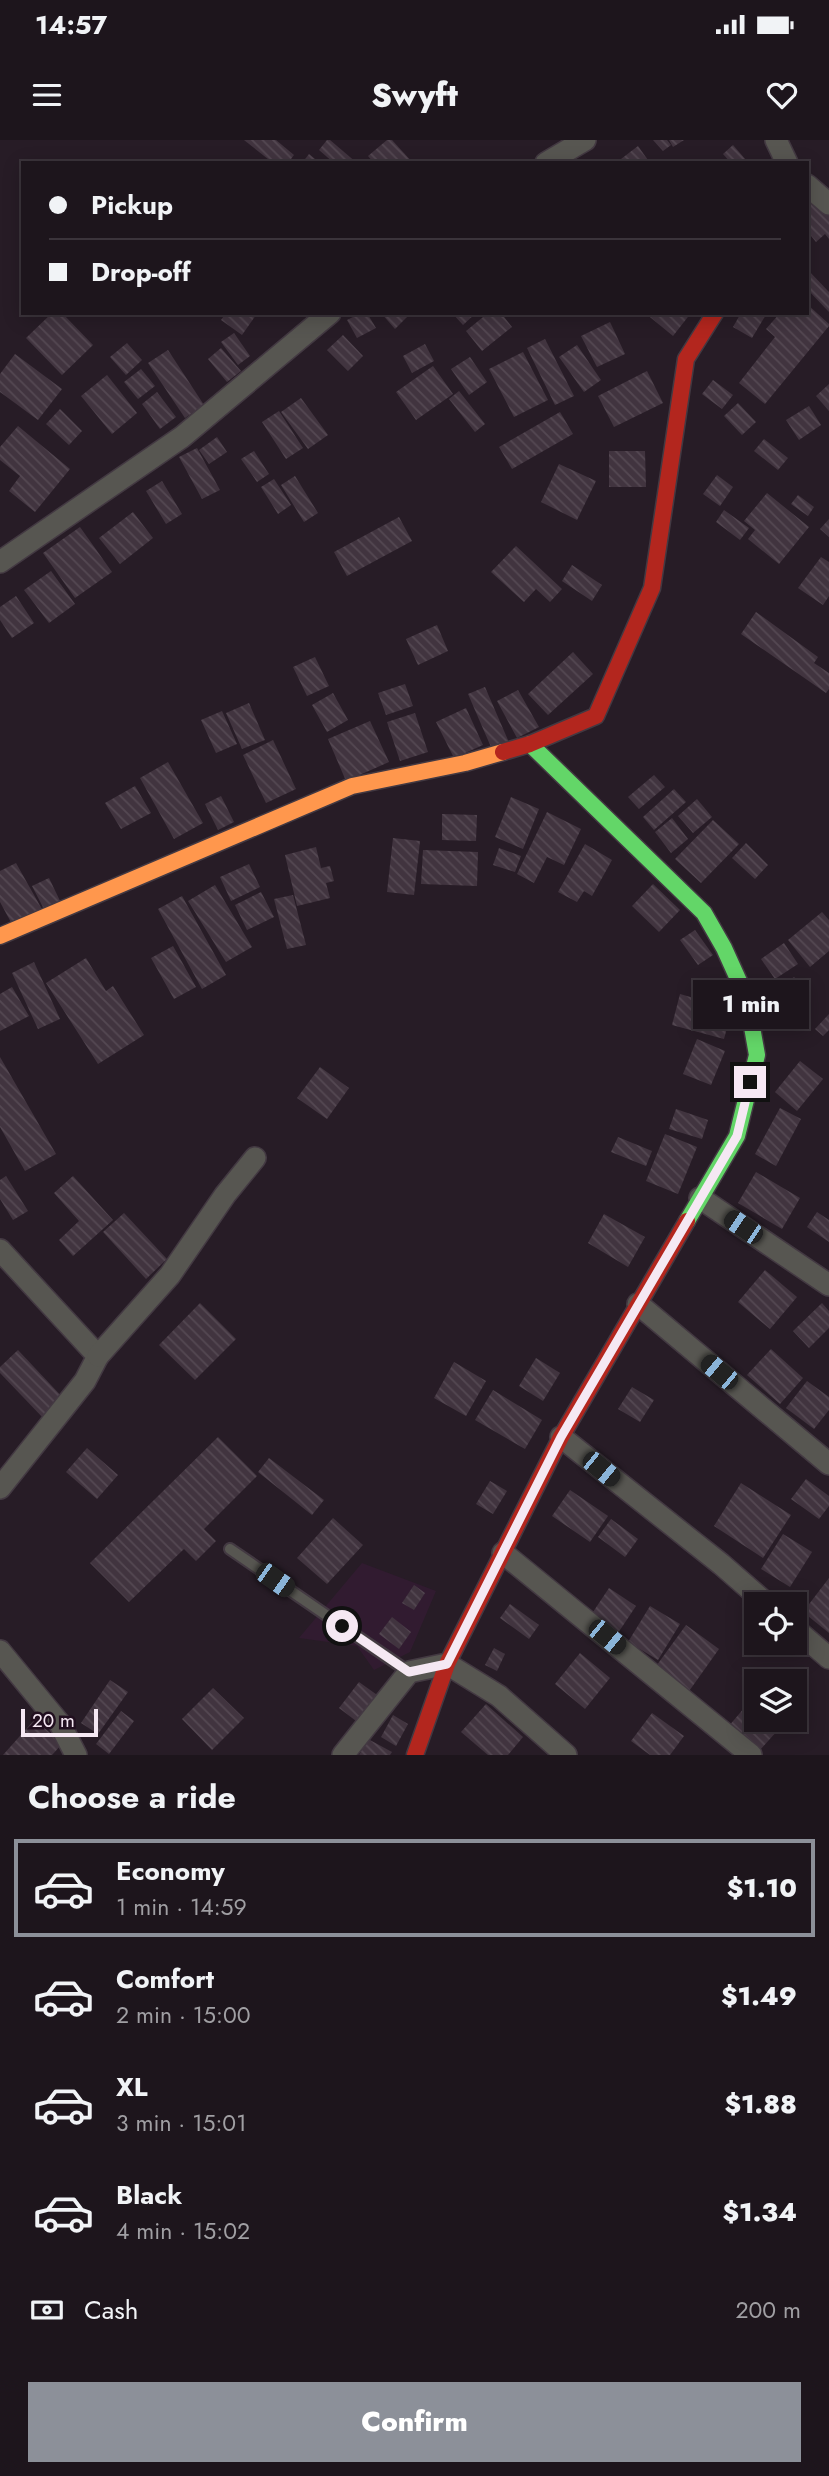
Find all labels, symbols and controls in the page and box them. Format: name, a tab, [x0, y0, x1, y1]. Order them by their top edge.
text: 14:57	[35, 6, 107, 44]
text: Swyft	[371, 72, 458, 118]
icon: menu	[28, 76, 66, 114]
icon: heart	[763, 76, 801, 114]
text: Pickup	[91, 186, 173, 224]
text: Drop-off	[91, 253, 191, 291]
callout: 1 min	[692, 981, 808, 1030]
text: 1 min	[722, 987, 780, 1021]
route end	[734, 1066, 766, 1098]
car	[720, 1207, 767, 1247]
car	[697, 1350, 742, 1394]
car	[579, 1448, 624, 1490]
car	[252, 1559, 299, 1601]
map controls	[744, 1592, 807, 1732]
button: locate	[744, 1592, 807, 1655]
route start	[326, 1610, 358, 1642]
car	[585, 1616, 630, 1658]
button: layers	[744, 1669, 807, 1732]
scale bar	[21, 1706, 98, 1738]
text: 20 m	[32, 1707, 75, 1734]
text: Choose a ride	[28, 1774, 236, 1820]
text: Economy	[116, 1852, 225, 1890]
icon: car	[32, 1857, 95, 1920]
text: $1.10	[727, 1869, 797, 1907]
text: 1 min · 14:59	[116, 1890, 247, 1924]
text: Comfort	[116, 1960, 214, 1998]
icon: car	[32, 1965, 95, 2028]
text: $1.49	[721, 1977, 797, 2015]
text: 2 min · 15:00	[116, 1998, 251, 2032]
text: XL	[116, 2068, 148, 2106]
icon: car	[32, 2073, 95, 2136]
text: $1.88	[724, 2085, 797, 2123]
text: 3 min · 15:01	[116, 2106, 247, 2140]
text: Black	[116, 2176, 182, 2214]
icon: car	[32, 2181, 95, 2244]
text: $1.34	[723, 2193, 797, 2231]
text: 4 min · 15:02	[116, 2214, 250, 2248]
icon: cash	[28, 2291, 66, 2329]
text: Cash	[84, 2291, 138, 2329]
text: 200 m	[735, 2293, 801, 2327]
button: Confirm	[28, 2382, 801, 2462]

